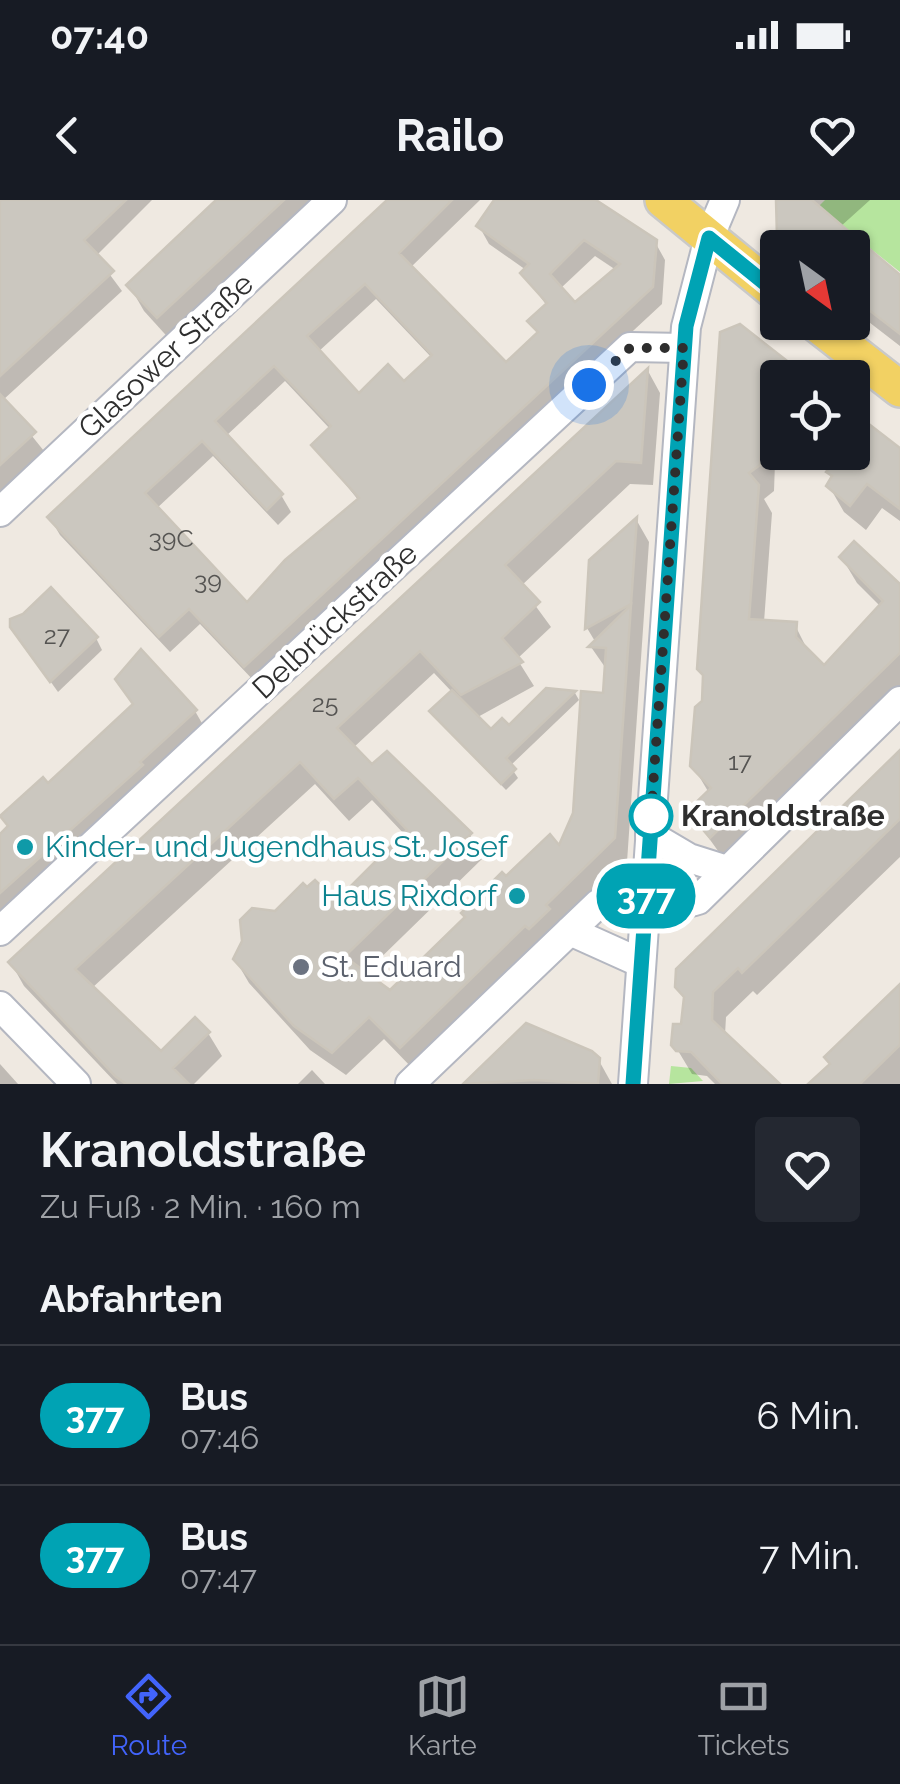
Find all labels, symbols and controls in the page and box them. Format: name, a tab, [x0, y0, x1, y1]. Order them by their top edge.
text: 07:40	[50, 13, 149, 58]
icon: back	[40, 108, 95, 163]
icon: heart	[805, 108, 860, 163]
text: Railo	[396, 109, 504, 162]
north arrow	[760, 230, 870, 340]
map controls	[760, 230, 870, 470]
street label: Glasower Straße	[71, 266, 260, 445]
your location	[564, 360, 614, 410]
button: locate	[760, 360, 870, 470]
house number: 39C	[148, 523, 194, 553]
street label: Delbrückstraße	[245, 536, 424, 706]
house number: 39	[194, 565, 222, 595]
house number: 27	[44, 620, 71, 650]
house number: 25	[312, 688, 338, 718]
house number: 17	[728, 746, 753, 776]
marker: Kranoldstraße	[630, 795, 672, 837]
place label: Kranoldstraße	[681, 798, 885, 833]
place label: Kinder- und Jugendhaus St. Josef	[45, 829, 509, 864]
marker: Kinder- und Jugendhaus St. Josef	[14, 836, 36, 858]
line badge: 377	[588, 864, 704, 928]
text: 377	[616, 876, 676, 917]
place label: Haus Rixdorf	[321, 878, 498, 913]
marker: Haus Rixdorf	[506, 885, 528, 907]
place label: St. Eduard	[321, 949, 462, 984]
marker: St. Eduard	[290, 956, 312, 978]
button: heart	[755, 1117, 860, 1222]
text: Kranoldstraße	[40, 1122, 366, 1178]
text: Zu Fuß · 2 Min. · 160 m	[40, 1188, 361, 1225]
text: Abfahrten	[40, 1276, 223, 1321]
text: Bus	[180, 1374, 248, 1419]
text: 6 Min.	[756, 1393, 860, 1438]
text: 377	[65, 1395, 125, 1436]
text: 07:46	[180, 1419, 259, 1456]
text: Bus	[180, 1514, 248, 1559]
text: 7 Min.	[759, 1533, 860, 1578]
text: 377	[65, 1535, 125, 1576]
text: 07:47	[180, 1559, 257, 1596]
tab: Route	[110, 1669, 187, 1762]
tab: Karte	[408, 1669, 477, 1762]
tab: Tickets	[698, 1669, 790, 1762]

